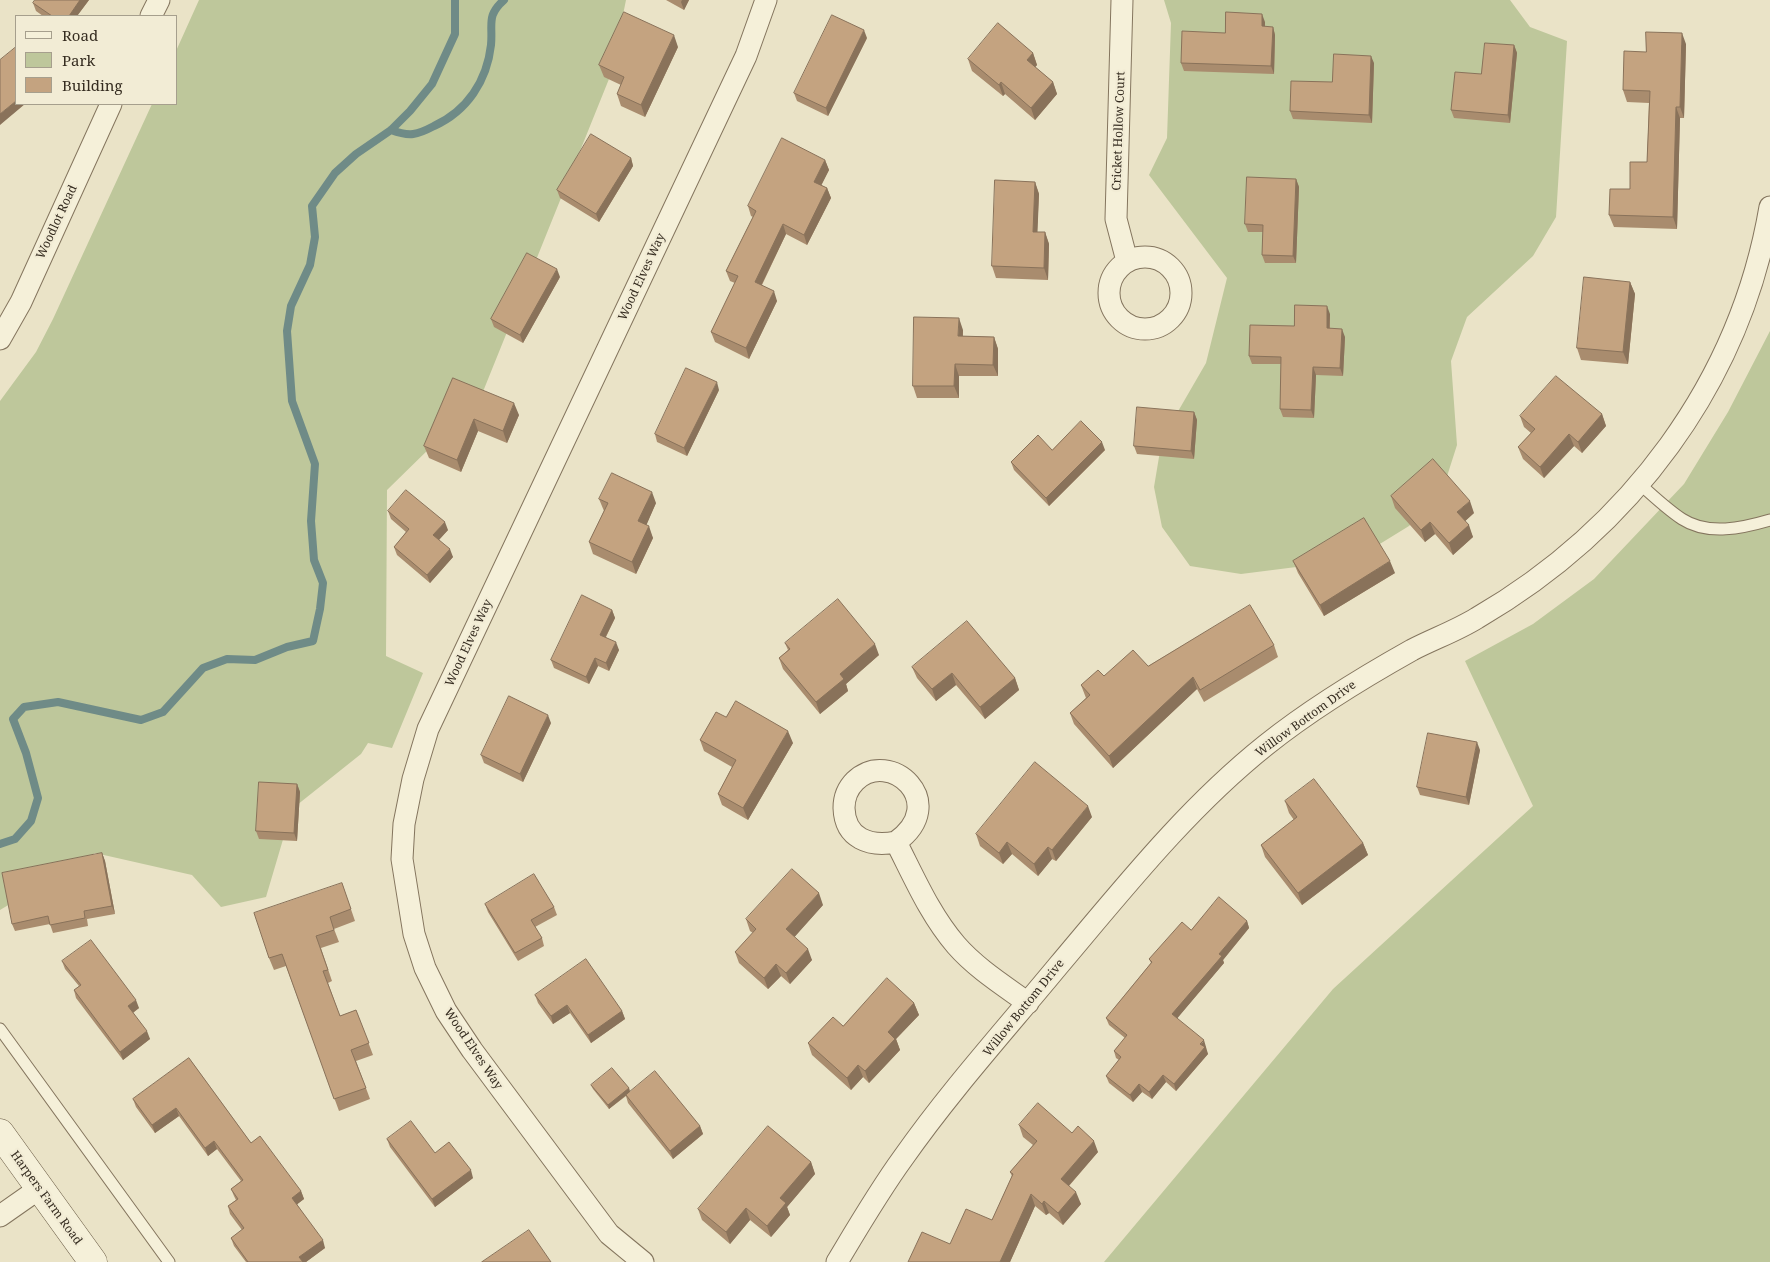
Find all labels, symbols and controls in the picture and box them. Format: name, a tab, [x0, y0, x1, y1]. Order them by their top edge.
legend	[15, 15, 178, 105]
text: Road	[62, 25, 98, 45]
text: Park	[62, 50, 95, 70]
street label: Cricket Hollow Court	[1110, 71, 1128, 191]
text: Building	[62, 75, 123, 95]
street label: Woodlot Road	[34, 183, 80, 261]
street label: Wood Elves Way	[616, 231, 668, 323]
street label: Wood Elves Way	[443, 597, 495, 689]
street label: Willow Bottom Drive	[1253, 678, 1359, 760]
street label: Willow Bottom Drive	[981, 957, 1067, 1059]
street label: Wood Elves Way	[441, 1006, 505, 1092]
street label: Harpers Farm Road	[7, 1148, 85, 1248]

